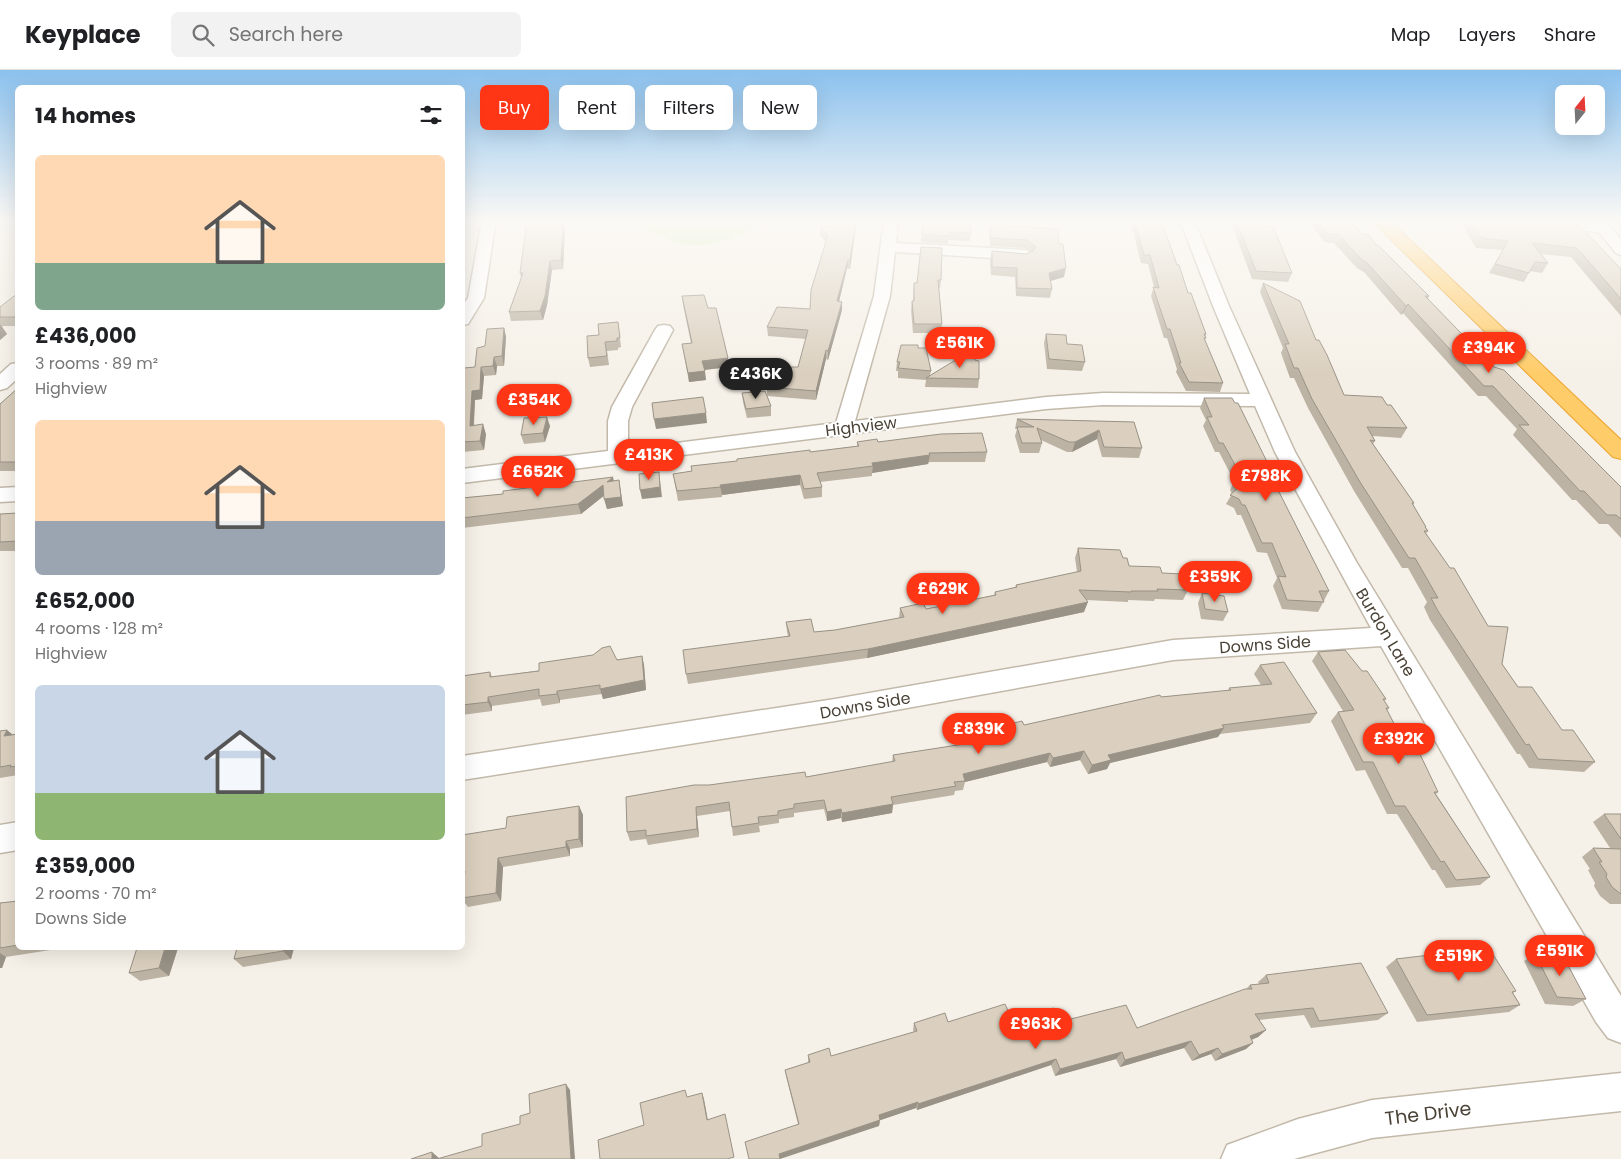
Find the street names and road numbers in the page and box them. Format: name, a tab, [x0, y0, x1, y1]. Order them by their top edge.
street label: Highview	[824, 411, 898, 442]
street label: Burdon Lane	[1350, 584, 1421, 681]
street label: Downs Side	[1219, 630, 1312, 659]
street label: Downs Side	[818, 686, 912, 725]
street label: The Drive	[1383, 1095, 1473, 1132]

